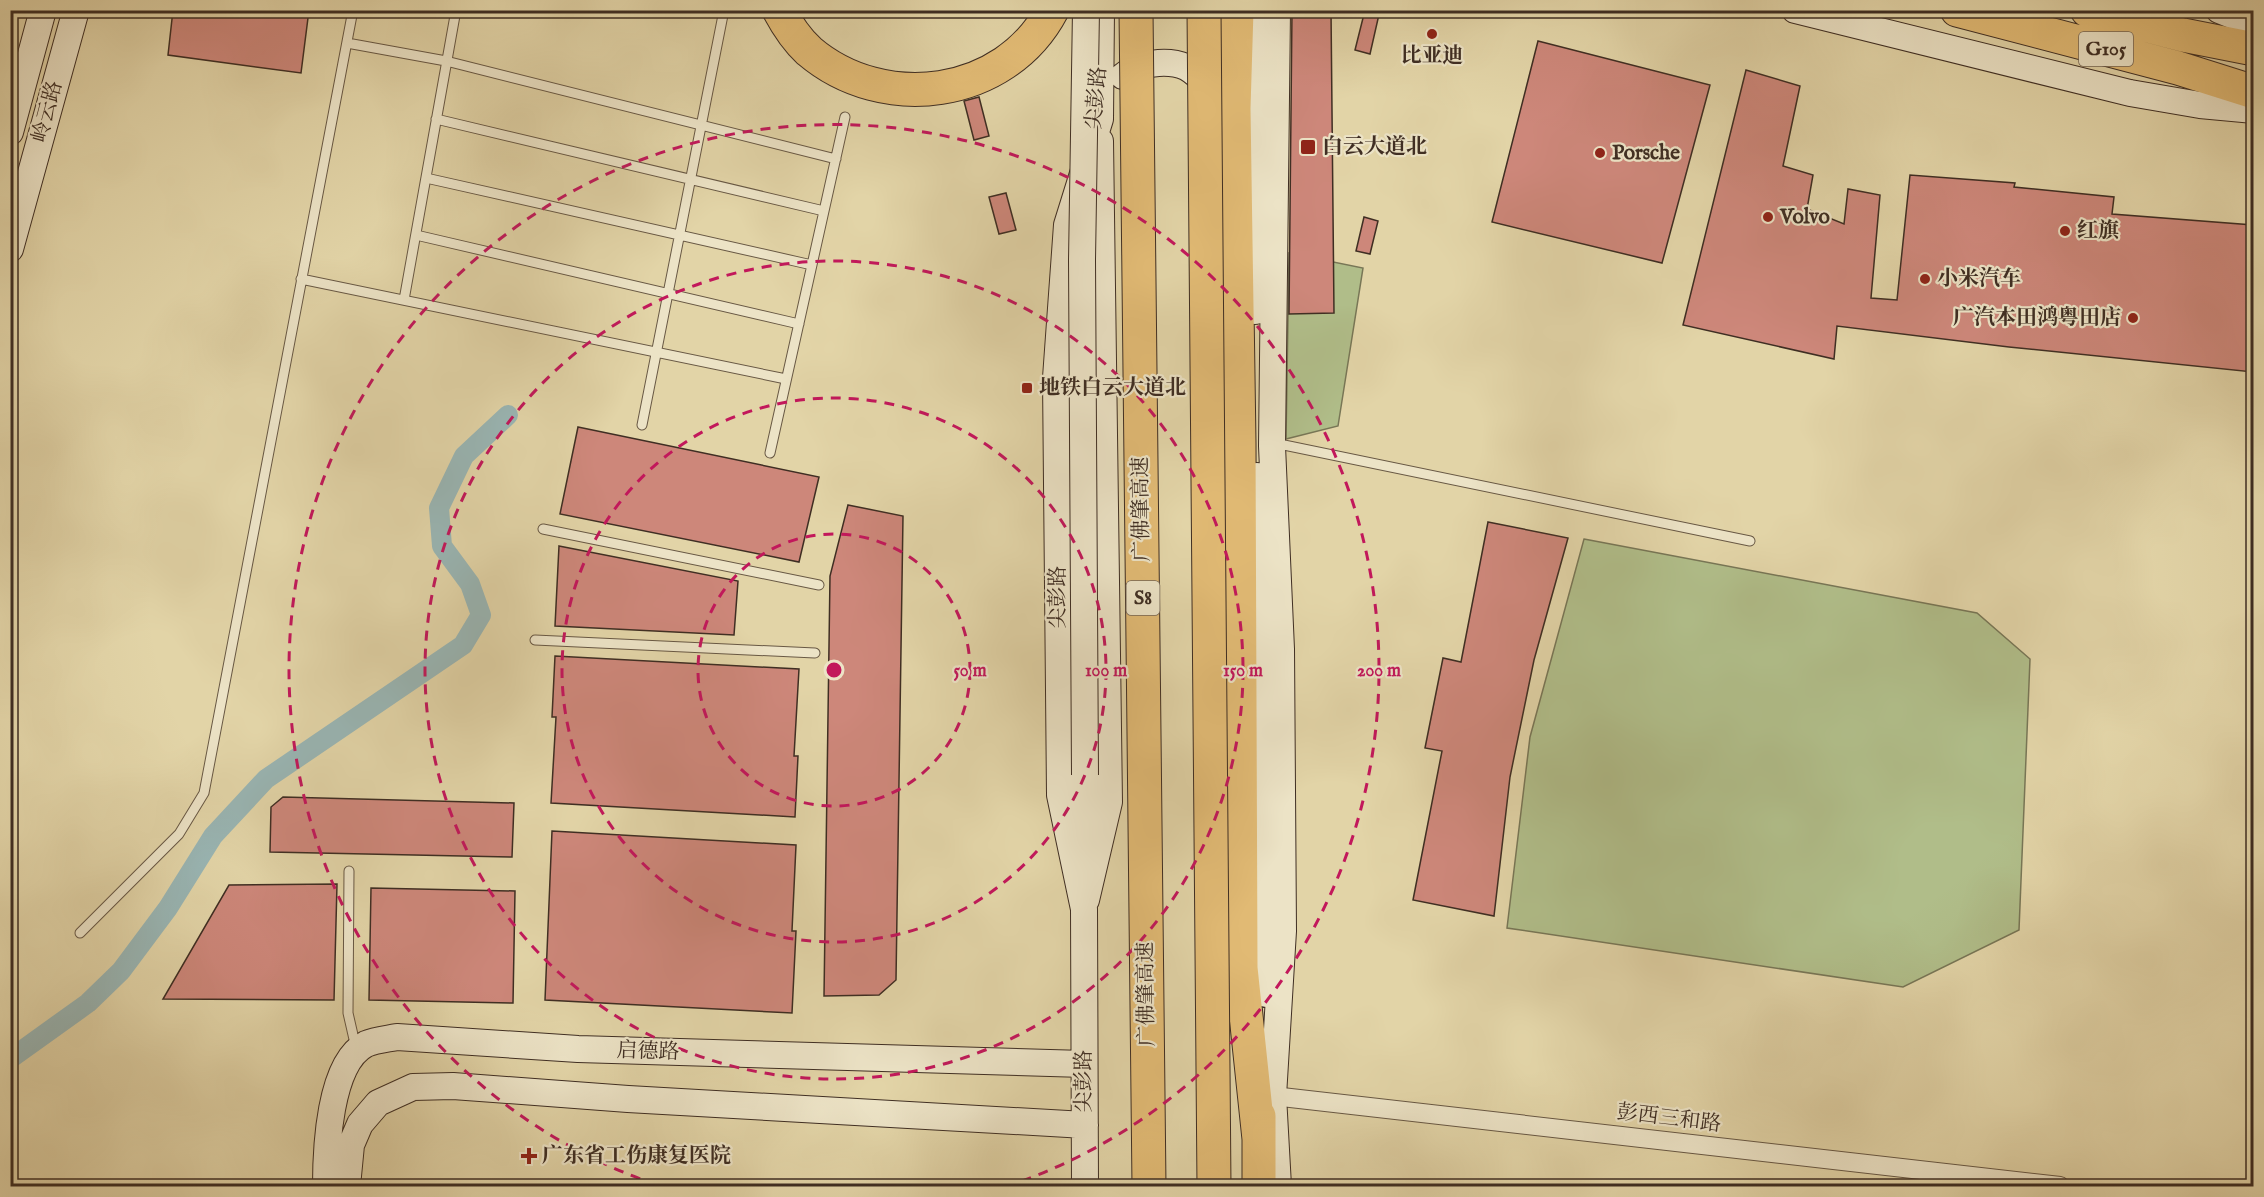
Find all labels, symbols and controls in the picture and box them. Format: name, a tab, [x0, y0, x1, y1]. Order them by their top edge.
marker: 比亚迪	[1425, 27, 1439, 41]
road number: G105	[2079, 32, 2133, 66]
place label: 比亚迪	[1401, 43, 1464, 70]
street label: 尖彭路	[1081, 65, 1113, 131]
street label: 岭云路	[27, 78, 69, 146]
place label: 白云大道北	[1322, 134, 1427, 161]
marker: 白云大道北	[1299, 138, 1317, 156]
place label: Porsche	[1612, 140, 1680, 167]
marker: Porsche	[1593, 146, 1607, 160]
place label: Volvo	[1779, 204, 1830, 231]
marker: Volvo	[1761, 210, 1775, 224]
place label: 红旗	[2077, 218, 2119, 245]
marker: 红旗	[2058, 224, 2072, 238]
place label: 小米汽车	[1937, 266, 2021, 293]
marker: 小米汽车	[1918, 272, 1932, 286]
place label: 广汽本田鸿粤田店	[1953, 305, 2121, 332]
marker: 广汽本田鸿粤田店	[2126, 311, 2140, 325]
place label: 地铁白云大道北	[1039, 375, 1186, 402]
marker: 地铁白云大道北	[1020, 381, 1034, 395]
street label: 广佛肇高速	[1128, 456, 1156, 562]
street label: 尖彭路	[1045, 566, 1072, 629]
road number: S8	[1126, 581, 1160, 615]
centre of rings	[824, 660, 844, 680]
text: 50 m	[953, 660, 987, 683]
text: 100 m	[1085, 660, 1127, 683]
text: 150 m	[1223, 660, 1263, 683]
text: 200 m	[1357, 660, 1401, 683]
street label: 广佛肇高速	[1133, 941, 1161, 1047]
street label: 启德路	[616, 1037, 680, 1067]
street label: 尖彭路	[1071, 1050, 1098, 1113]
street label: 彭西三和路	[1615, 1099, 1723, 1139]
place label: 广东省工伤康复医院	[542, 1143, 731, 1170]
marker: 广东省工伤康复医院	[520, 1147, 538, 1165]

